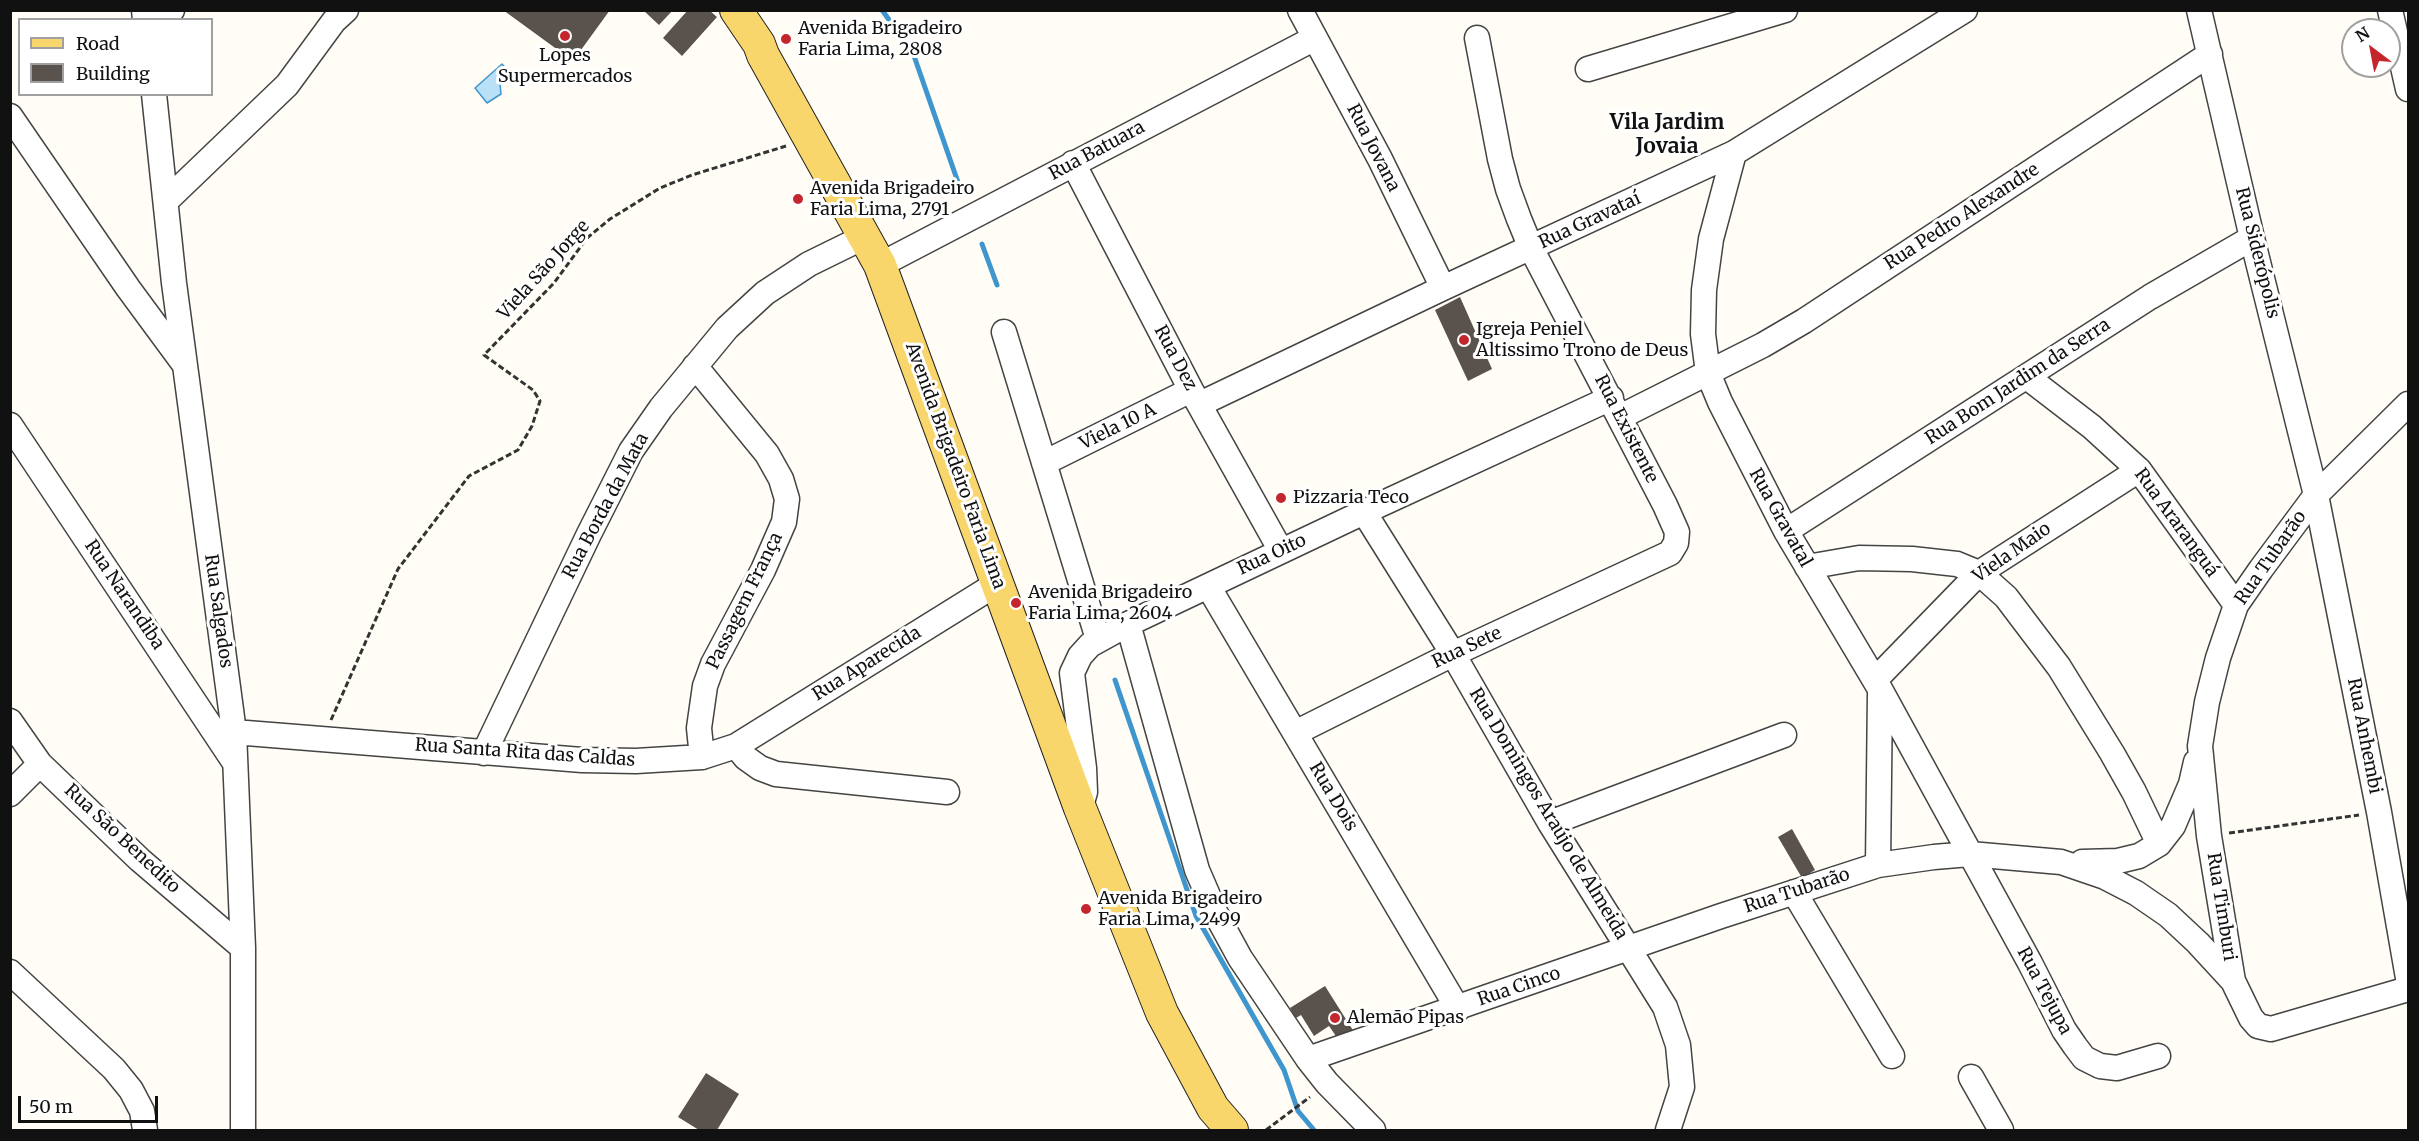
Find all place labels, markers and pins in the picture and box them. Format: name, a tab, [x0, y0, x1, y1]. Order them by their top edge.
place label: Avenida Brigadeiro Faria Lima, 2808	[798, 18, 962, 60]
marker: Lopes Supermercados	[558, 29, 572, 43]
marker: Avenida Brigadeiro Faria Lima, 2808	[779, 32, 793, 46]
place label: Lopes Supermercados	[498, 45, 632, 88]
place label: Avenida Brigadeiro Faria Lima, 2791	[810, 178, 974, 220]
marker: Avenida Brigadeiro Faria Lima, 2791	[791, 192, 805, 206]
place label: Igreja Peniel Altissimo Trono de Deus	[1476, 319, 1688, 362]
marker: Igreja Peniel Altissimo Trono de Deus	[1457, 333, 1471, 347]
place label: Pizzaria Teco	[1293, 487, 1409, 509]
marker: Pizzaria Teco	[1274, 491, 1288, 505]
place label: Avenida Brigadeiro Faria Lima, 2604	[1028, 582, 1192, 624]
marker: Avenida Brigadeiro Faria Lima, 2604	[1009, 596, 1023, 610]
place label: Avenida Brigadeiro Faria Lima, 2499	[1098, 888, 1262, 930]
marker: Avenida Brigadeiro Faria Lima, 2499	[1079, 902, 1093, 916]
place label: Alemão Pipas	[1347, 1007, 1464, 1029]
marker: Alemão Pipas	[1328, 1011, 1342, 1025]

